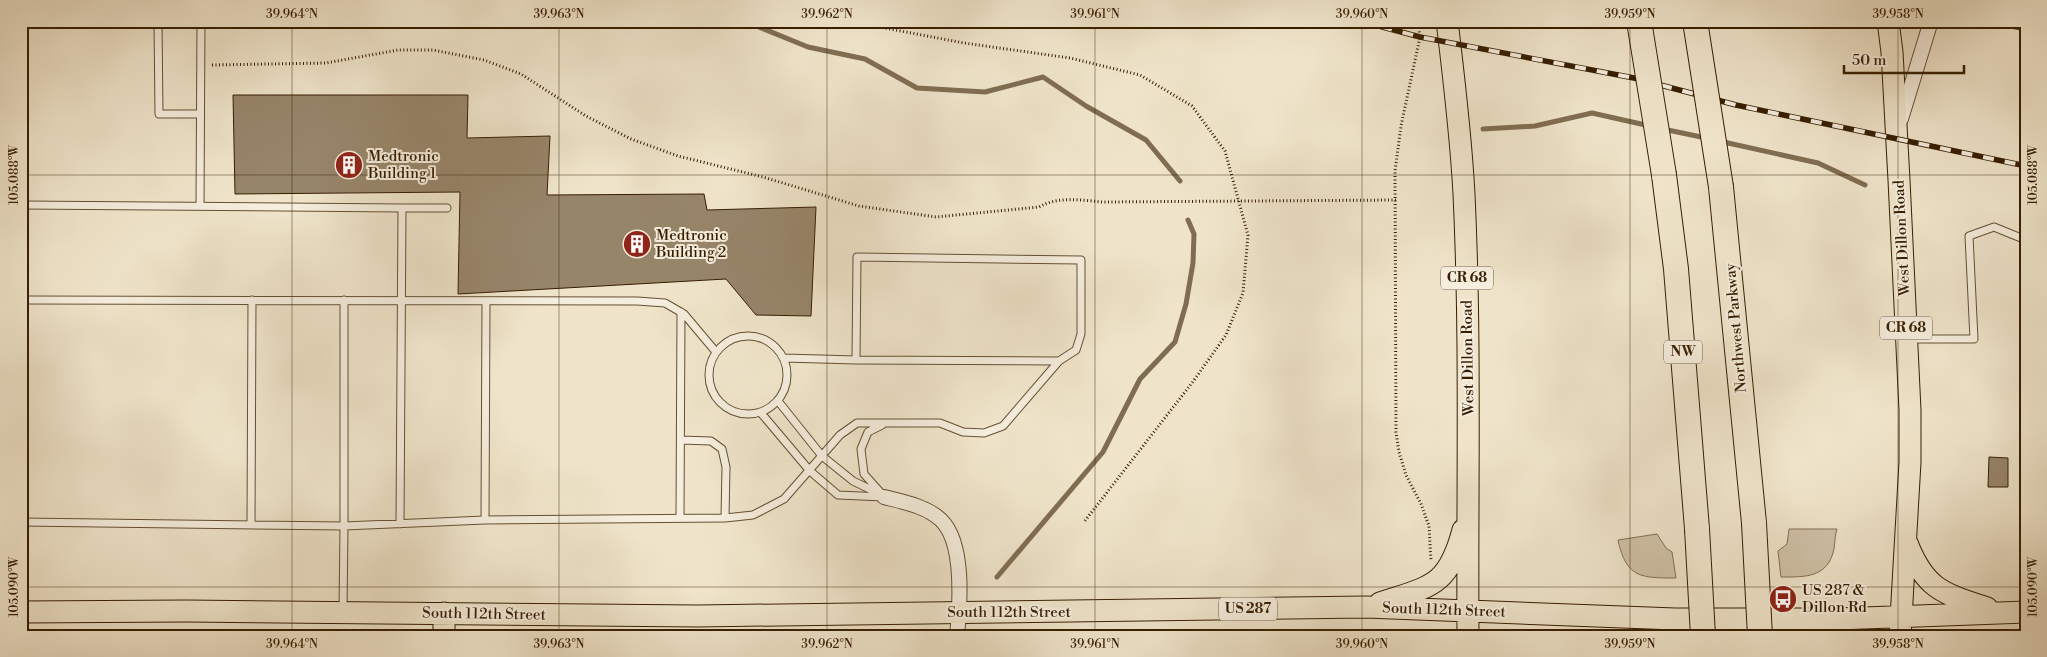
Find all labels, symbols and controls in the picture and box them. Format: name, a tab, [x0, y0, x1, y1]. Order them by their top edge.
text: 39.964°N	[266, 7, 318, 22]
text: 39.963°N	[533, 7, 585, 22]
text: 39.962°N	[801, 7, 853, 22]
text: 39.961°N	[1070, 7, 1120, 22]
text: 39.960°N	[1336, 7, 1388, 22]
text: 39.959°N	[1604, 7, 1656, 22]
text: 39.958°N	[1872, 7, 1924, 22]
scale bar	[1844, 42, 1964, 74]
text: 50 m	[1852, 51, 1886, 70]
text: 105.088°W	[7, 144, 22, 205]
text: 105.088°W	[2026, 144, 2041, 205]
place label: Medtronic Building 1	[367, 147, 439, 183]
building icon: Medtronic Building 1	[334, 150, 364, 180]
street label: West Dillon Road	[1889, 179, 1915, 297]
place label: Medtronic Building 2	[655, 226, 727, 262]
building icon: Medtronic Building 2	[622, 229, 652, 259]
street label: Northwest Parkway	[1721, 262, 1751, 394]
road number: CR 68	[1441, 266, 1493, 290]
street label: West Dillon Road	[1457, 299, 1479, 417]
road number: CR 68	[1880, 316, 1932, 339]
road number: NW	[1664, 341, 1702, 364]
text: 105.090°W	[7, 556, 22, 617]
text: 105.090°W	[2026, 556, 2041, 617]
place label: US 287 & Dillon Rd	[1802, 581, 1867, 617]
bus stop icon: US 287 & Dillon Rd	[1768, 584, 1798, 614]
road number: US 287	[1219, 598, 1277, 620]
street label: South 112th Street	[1382, 598, 1507, 622]
street label: South 112th Street	[422, 603, 547, 625]
street label: South 112th Street	[947, 603, 1072, 622]
text: 39.964°N	[266, 637, 318, 652]
text: 39.963°N	[533, 637, 585, 652]
text: 39.962°N	[801, 637, 853, 652]
text: 39.961°N	[1070, 637, 1120, 652]
text: 39.960°N	[1336, 637, 1388, 652]
text: 39.959°N	[1604, 637, 1656, 652]
text: 39.958°N	[1872, 637, 1924, 652]

